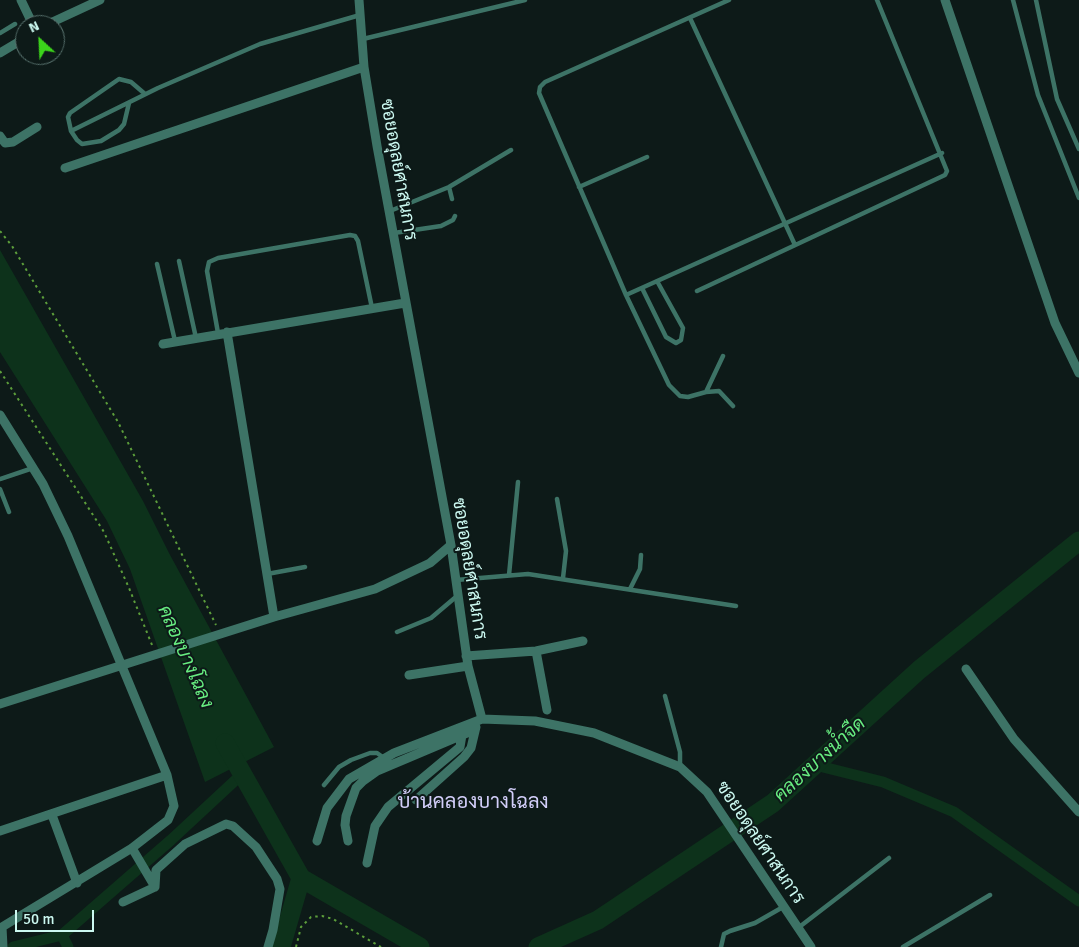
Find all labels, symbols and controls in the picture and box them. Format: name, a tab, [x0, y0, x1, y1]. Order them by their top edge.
north arrow	[15, 15, 65, 65]
text: N	[26, 17, 42, 37]
street label: ซอยอดุลย์ศาสนการ	[375, 98, 421, 242]
street label: ซอยอดุลย์ศาสนการ	[447, 497, 491, 641]
water label: คลองบางโฉลง	[152, 602, 218, 712]
water label: คลองบางน้ำจืด	[769, 713, 871, 807]
street label: ซอยอดุลย์ศาสนการ	[711, 778, 809, 908]
district label: บ้านคลองบางโฉลง	[397, 791, 549, 815]
scale bar	[18, 900, 96, 932]
text: 50 m	[23, 910, 54, 928]

